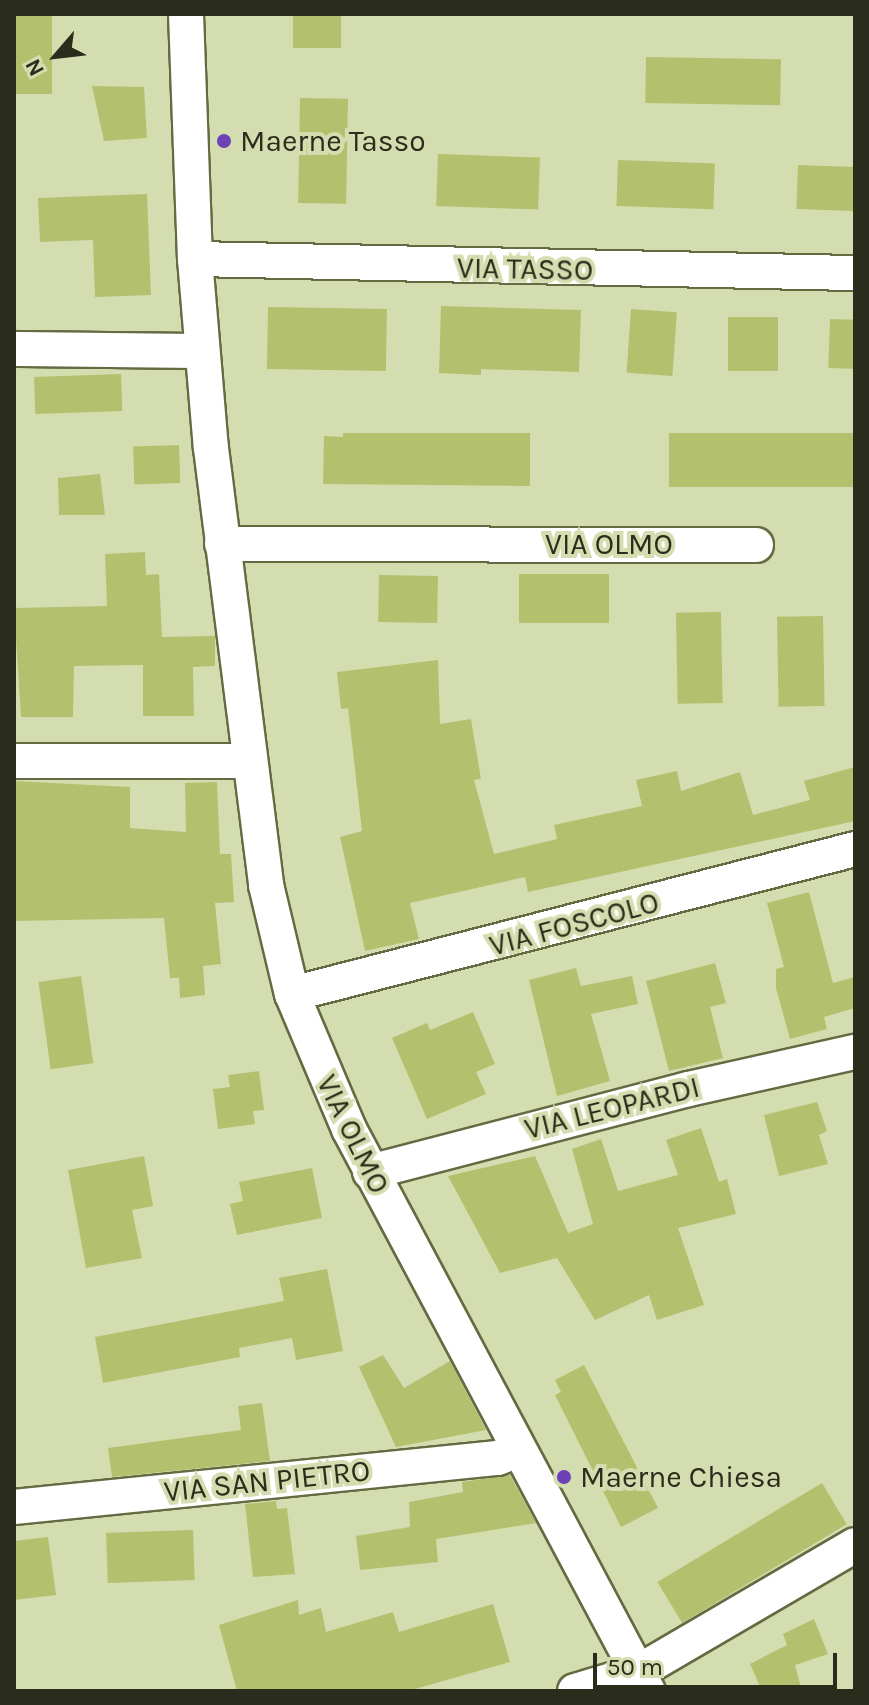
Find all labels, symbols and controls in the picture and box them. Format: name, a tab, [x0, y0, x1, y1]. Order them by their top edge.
north arrow	[16, 16, 96, 96]
text: N	[20, 54, 50, 80]
place label: Maerne Tasso	[240, 123, 426, 159]
marker: Maerne Tasso	[215, 132, 233, 150]
street label: VIA TASSO	[457, 250, 593, 288]
street label: VIA OLMO	[545, 526, 673, 562]
street label: VIA FOSCOLO	[485, 884, 663, 964]
street label: VIA OLMO	[309, 1069, 397, 1199]
street label: VIA LEOPARDI	[521, 1069, 703, 1147]
street label: VIA SAN PIETRO	[162, 1452, 372, 1510]
place label: Maerne Chiesa	[580, 1459, 782, 1495]
marker: Maerne Chiesa	[555, 1468, 573, 1486]
scale bar	[597, 1637, 841, 1687]
text: 50 m	[607, 1653, 663, 1681]

